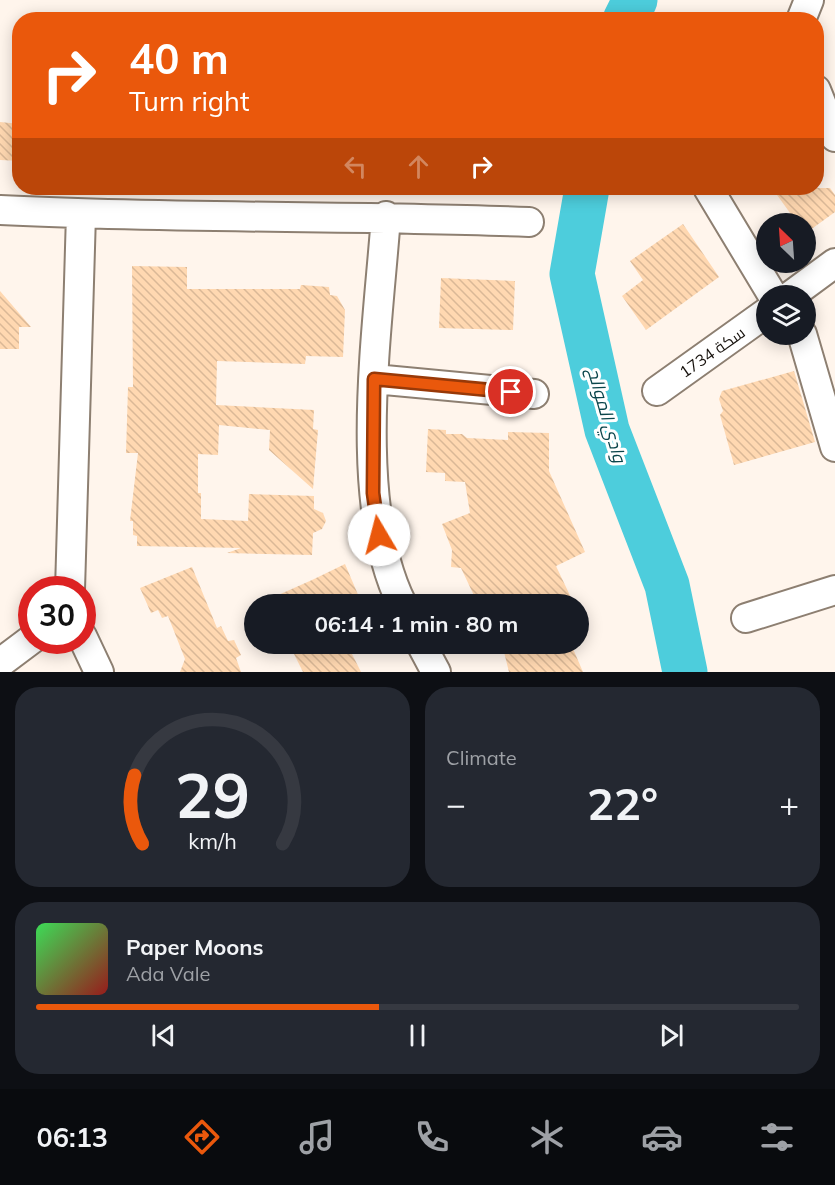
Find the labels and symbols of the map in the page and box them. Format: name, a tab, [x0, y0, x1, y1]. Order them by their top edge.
north arrow	[756, 213, 816, 273]
street label: سكة 1734	[675, 322, 749, 382]
water label: وادي الموالح	[579, 364, 632, 467]
pin	[485, 366, 536, 417]
position arrow	[347, 503, 411, 567]
speed limit sign: 30	[18, 576, 96, 654]

